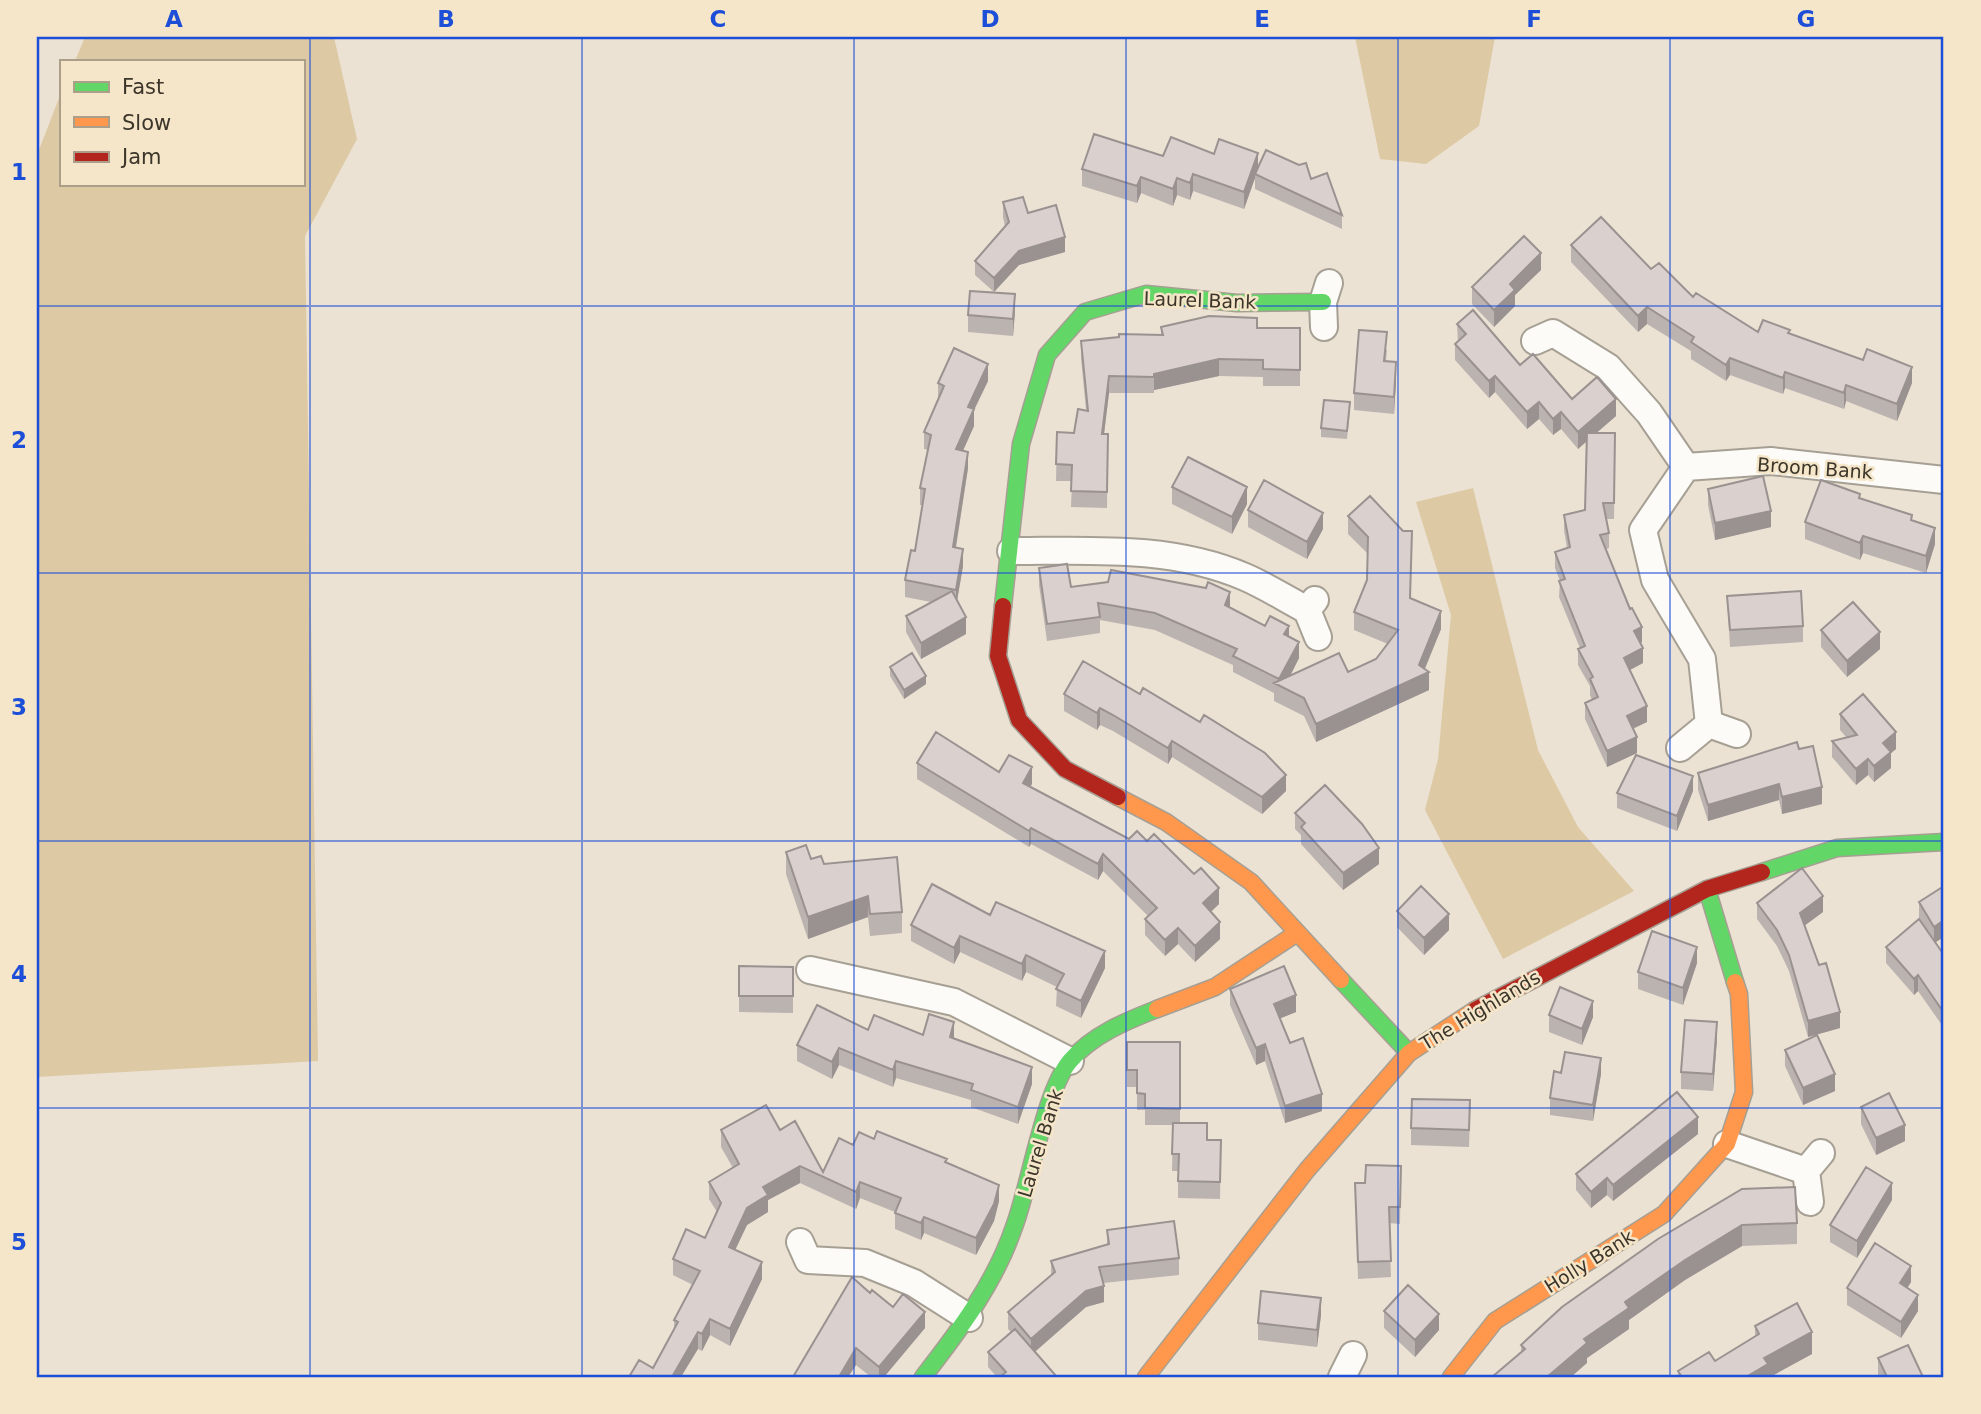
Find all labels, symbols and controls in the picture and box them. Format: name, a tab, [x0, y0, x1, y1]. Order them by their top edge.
text: A	[165, 6, 183, 32]
text: B	[437, 6, 455, 32]
text: C	[710, 6, 726, 32]
text: D	[980, 6, 1000, 32]
text: E	[1254, 6, 1270, 32]
text: F	[1526, 6, 1542, 32]
text: G	[1797, 6, 1815, 32]
legend	[60, 60, 304, 186]
text: Fast	[122, 75, 164, 99]
text: Slow	[122, 111, 171, 135]
text: Jam	[120, 145, 162, 169]
text: 1	[11, 159, 27, 185]
street label: Laurel Bank	[1143, 287, 1257, 313]
text: 2	[11, 427, 27, 453]
street label: Broom Bank	[1756, 453, 1874, 483]
text: 3	[11, 694, 27, 720]
text: 4	[11, 961, 27, 987]
street label: The Highlands	[1415, 966, 1544, 1055]
street label: Laurel Bank	[1013, 1086, 1067, 1200]
street label: Holly Bank	[1540, 1225, 1638, 1297]
text: 5	[11, 1229, 27, 1255]

